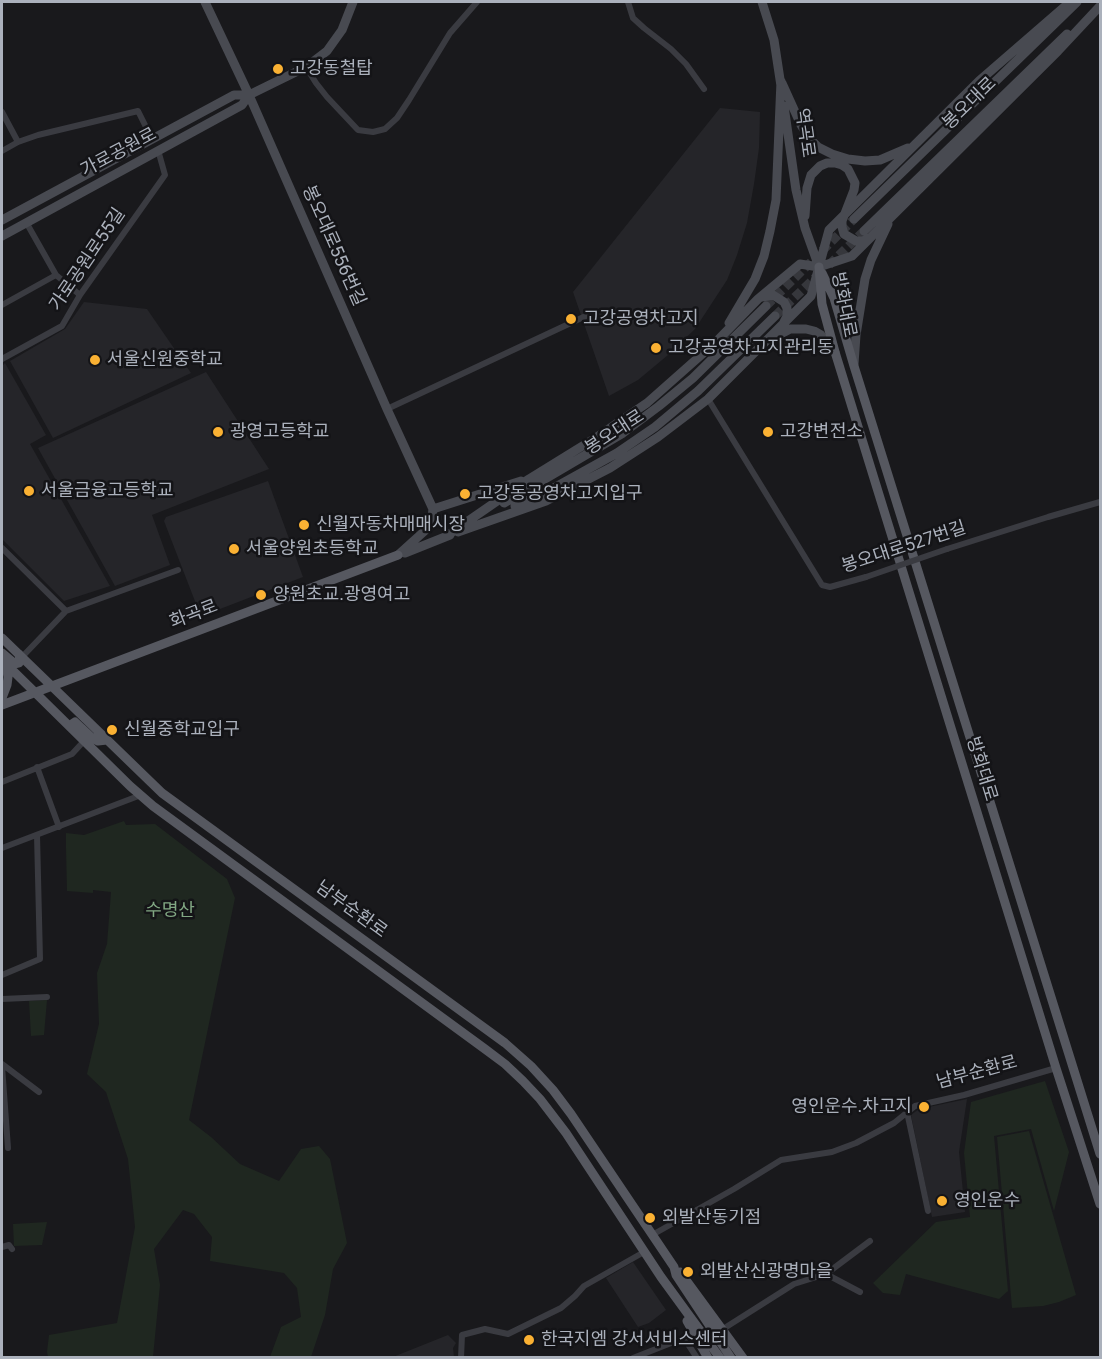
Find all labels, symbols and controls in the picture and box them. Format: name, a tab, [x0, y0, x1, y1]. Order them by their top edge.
place label: 고강동철탑	[290, 58, 373, 80]
marker: 고강동철탑	[271, 62, 285, 76]
street label: 봉오대로	[939, 73, 1001, 135]
street label: 역곡로	[790, 107, 818, 159]
street label: 가로공원로	[77, 124, 161, 182]
street label: 봉오대로556번길	[297, 182, 369, 310]
street label: 가로공원로55길	[46, 204, 130, 316]
street label: 방화대로	[826, 270, 860, 340]
place label: 고강공영차고지	[583, 308, 699, 330]
marker: 고강공영차고지	[564, 312, 578, 326]
place label: 고강공영차고지관리동	[668, 337, 834, 359]
marker: 고강공영차고지관리동	[649, 341, 663, 355]
place label: 서울신원중학교	[107, 349, 223, 371]
marker: 서울신원중학교	[88, 353, 102, 367]
street label: 봉오대로	[581, 406, 649, 460]
place label: 광영고등학교	[230, 421, 329, 443]
place label: 고강변전소	[780, 421, 863, 443]
marker: 광영고등학교	[211, 425, 225, 439]
marker: 고강변전소	[761, 425, 775, 439]
place label: 서울금융고등학교	[41, 480, 173, 502]
place label: 고강동공영차고지입구	[477, 483, 643, 505]
marker: 서울금융고등학교	[22, 484, 36, 498]
marker: 고강동공영차고지입구	[458, 487, 472, 501]
place label: 신월자동차매매시장	[316, 514, 465, 536]
marker: 신월자동차매매시장	[297, 518, 311, 532]
street label: 봉오대로527번길	[839, 518, 969, 578]
place label: 서울양원초등학교	[246, 538, 378, 560]
marker: 서울양원초등학교	[227, 542, 241, 556]
place label: 양원초교.광영여고	[273, 584, 410, 606]
marker: 양원초교.광영여고	[254, 588, 268, 602]
street label: 화곡로	[167, 596, 221, 634]
place label: 신월중학교입구	[124, 719, 240, 741]
marker: 신월중학교입구	[105, 723, 119, 737]
street label: 방화대로	[961, 734, 1001, 804]
street label: 남부순환로	[311, 877, 391, 943]
park label: 수명산	[145, 900, 195, 922]
street label: 남부순환로	[934, 1052, 1020, 1094]
place label: 영인운수.차고지	[791, 1096, 912, 1118]
marker: 영인운수.차고지	[917, 1100, 931, 1114]
place label: 영인운수	[954, 1190, 1020, 1212]
marker: 영인운수	[935, 1194, 949, 1208]
place label: 외발산동기점	[662, 1207, 761, 1229]
marker: 외발산동기점	[643, 1211, 657, 1225]
place label: 외발산신광명마을	[700, 1261, 832, 1283]
marker: 외발산신광명마을	[681, 1265, 695, 1279]
place label: 한국지엠 강서서비스센터	[541, 1329, 728, 1351]
marker: 한국지엠 강서서비스센터	[522, 1333, 536, 1347]

